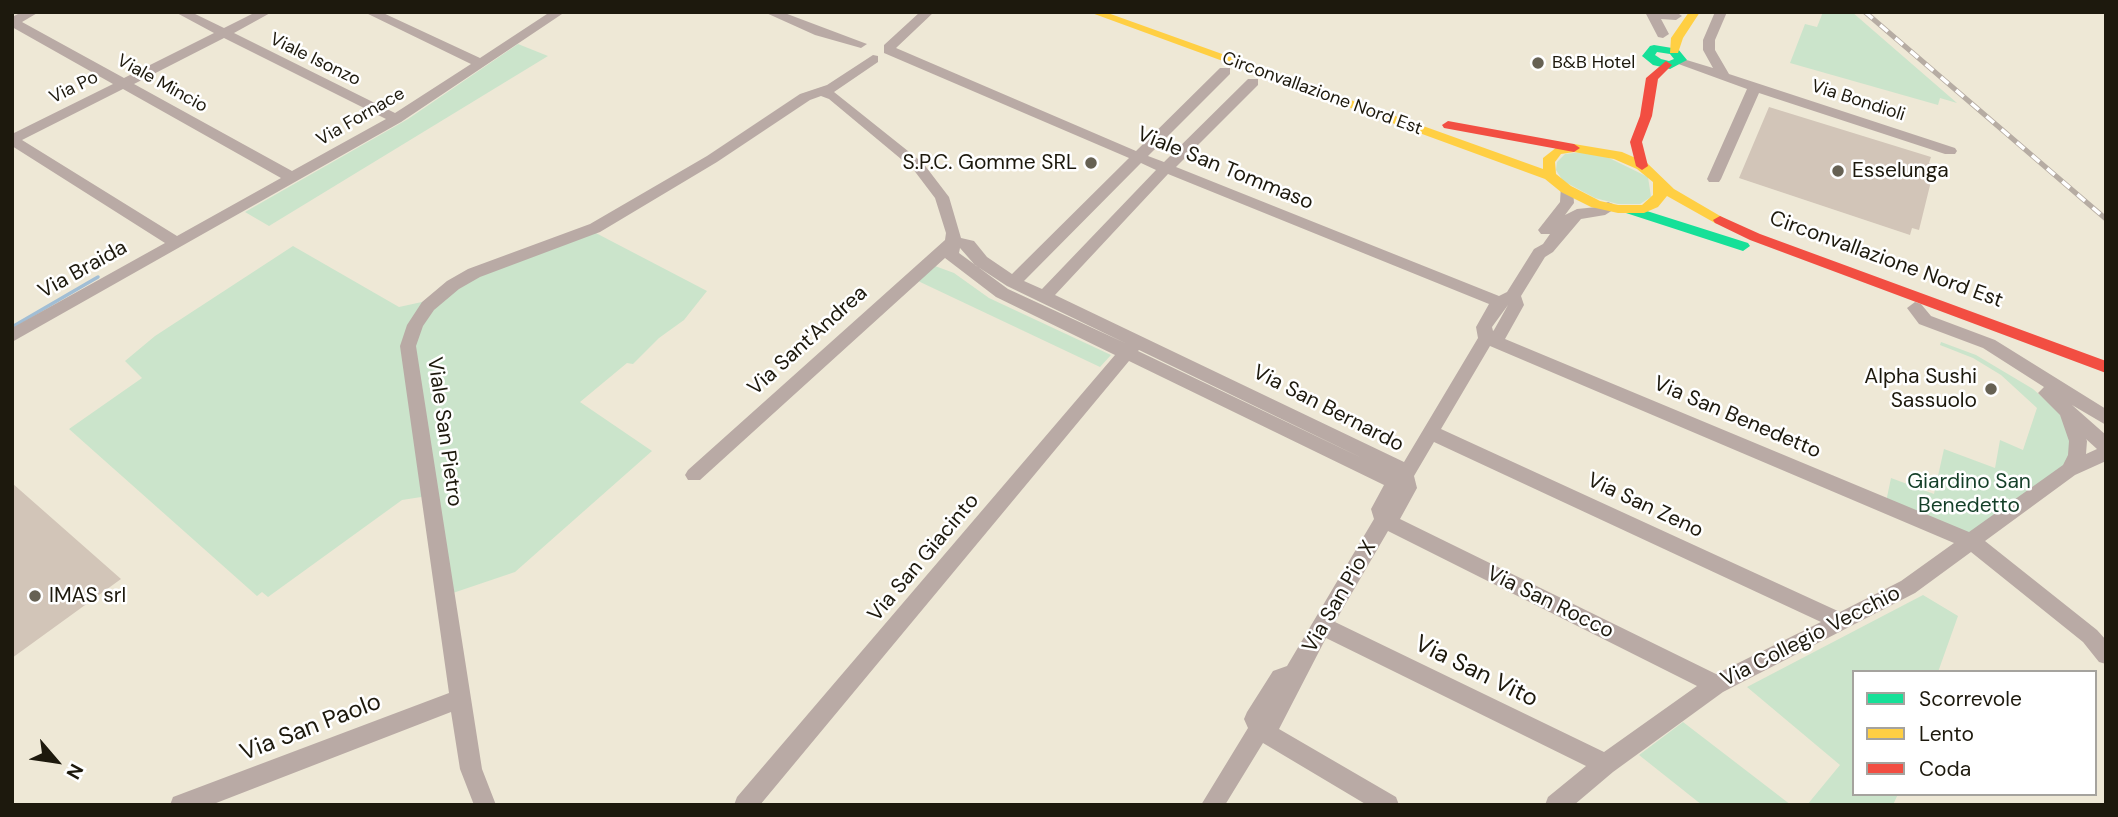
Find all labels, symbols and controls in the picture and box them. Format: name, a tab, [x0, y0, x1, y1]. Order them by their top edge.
street label: Viale Isonzo	[266, 29, 364, 91]
street label: Circonvallazione Nord Est	[1219, 48, 1425, 140]
street label: Viale Mincio	[113, 50, 211, 118]
place label: B&B Hotel	[1552, 52, 1635, 74]
marker: B&B Hotel	[1530, 55, 1546, 71]
street label: Via Po	[46, 67, 102, 109]
street label: Via Bondioli	[1808, 76, 1908, 126]
street label: Via Fornace	[313, 83, 409, 151]
street label: Viale San Tommaso	[1133, 122, 1317, 216]
place label: S.P.C. Gomme SRL	[903, 150, 1077, 176]
marker: S.P.C. Gomme SRL	[1083, 155, 1099, 171]
place label: Esselunga	[1852, 158, 1949, 184]
marker: Esselunga	[1830, 163, 1846, 179]
street label: Circonvallazione Nord Est	[1766, 206, 2006, 314]
street label: Via Braida	[34, 235, 132, 305]
street label: Via Sant'Andrea	[743, 281, 873, 401]
street label: Viale San Pietro	[421, 356, 467, 508]
street label: Via San Bernardo	[1248, 360, 1408, 458]
place label: Alpha Sushi Sassuolo	[1864, 364, 1977, 414]
street label: Via San Benedetto	[1650, 371, 1824, 465]
marker: Alpha Sushi Sassuolo	[1983, 381, 1999, 397]
street label: Via San Zeno	[1583, 468, 1707, 544]
park label: Giardino San Benedetto	[1907, 469, 2031, 519]
street label: Via San Giacinto	[863, 489, 985, 627]
street label: Via San Pio X	[1298, 536, 1382, 658]
street label: Via San Rocco	[1482, 561, 1618, 645]
street label: Via Collegio Vecchio	[1717, 581, 1905, 693]
place label: IMAS srl	[49, 583, 126, 609]
marker: IMAS srl	[27, 588, 43, 604]
street label: Via San Vito	[1410, 630, 1542, 714]
legend	[1852, 670, 2097, 796]
text: Scorrevole	[1919, 685, 2022, 713]
street label: Via San Paolo	[236, 688, 386, 768]
text: Lento	[1919, 720, 1974, 748]
north arrow	[21, 726, 91, 796]
text: Coda	[1919, 755, 1971, 783]
text: N	[61, 759, 89, 784]

